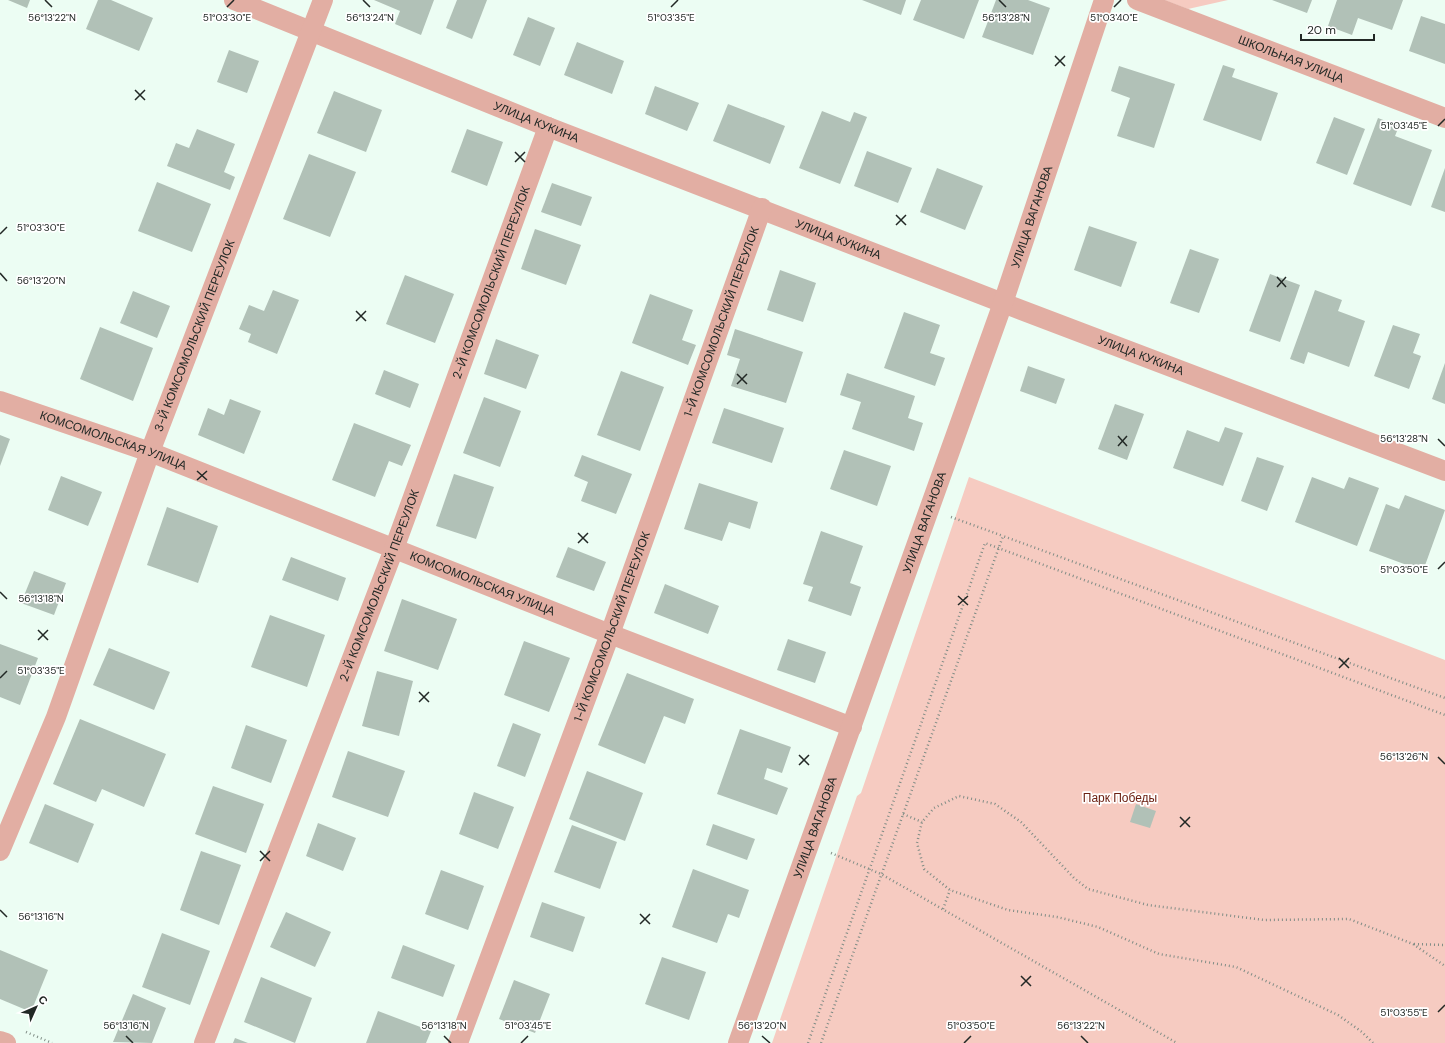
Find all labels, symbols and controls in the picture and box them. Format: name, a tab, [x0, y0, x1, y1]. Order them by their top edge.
text: 56°13'22"N	[28, 11, 76, 24]
text: 51°03'30"E	[203, 11, 251, 24]
text: 56°13'24"N	[346, 11, 394, 24]
text: 51°03'35"E	[647, 11, 695, 24]
text: 56°13'28"N	[982, 11, 1030, 24]
text: 51°03'40"E	[1090, 11, 1138, 24]
scale bar	[1301, 16, 1374, 42]
text: 20 m	[1307, 22, 1336, 38]
street label: ШКОЛЬНАЯ УЛИЦА	[1236, 32, 1346, 87]
street label: УЛИЦА КУКИНА	[491, 98, 581, 146]
text: 51°03'45"E	[1380, 119, 1428, 132]
street label: УЛИЦА ВАГАНОВА	[1007, 163, 1056, 270]
street label: 2-Й КОМСОМОЛЬСКИЙ ПЕРЕУЛОК	[449, 184, 534, 381]
street label: УЛИЦА КУКИНА	[793, 215, 884, 263]
text: 51°03'30"E	[17, 221, 65, 234]
street label: 1-Й КОМСОМОЛЬСКИЙ ПЕРЕУЛОК	[680, 224, 763, 419]
street label: 3-Й КОМСОМОЛЬСКИЙ ПЕРЕУЛОК	[151, 237, 239, 434]
text: 56°13'20"N	[17, 274, 65, 287]
street label: УЛИЦА КУКИНА	[1095, 332, 1186, 379]
street label: КОМСОМОЛЬСКАЯ УЛИЦА	[38, 407, 189, 474]
text: 56°13'28"N	[1380, 432, 1428, 445]
street label: УЛИЦА ВАГАНОВА	[899, 469, 950, 575]
street label: 2-Й КОМСОМОЛЬСКИЙ ПЕРЕУЛОК	[336, 487, 423, 684]
street label: 1-Й КОМСОМОЛЬСКИЙ ПЕРЕУЛОК	[570, 529, 654, 724]
street label: КОМСОМОЛЬСКАЯ УЛИЦА	[408, 548, 557, 619]
text: 51°03'50"E	[1380, 563, 1428, 576]
text: 56°13'18"N	[18, 592, 64, 605]
text: 51°03'35"E	[17, 664, 65, 677]
text: 56°13'26"N	[1380, 750, 1428, 763]
street label: УЛИЦА ВАГАНОВА	[790, 774, 841, 880]
park label: Парк Победы	[1083, 790, 1157, 806]
text: 56°13'16"N	[18, 910, 64, 923]
north arrow	[16, 987, 56, 1027]
text: С	[35, 992, 51, 1008]
text: 51°03'55"E	[1380, 1006, 1428, 1019]
text: 56°13'16"N	[103, 1019, 149, 1032]
text: 56°13'18"N	[421, 1019, 467, 1032]
text: 51°03'45"E	[504, 1019, 552, 1032]
text: 56°13'20"N	[738, 1019, 786, 1032]
text: 51°03'50"E	[947, 1019, 995, 1032]
text: 56°13'22"N	[1057, 1019, 1105, 1032]

